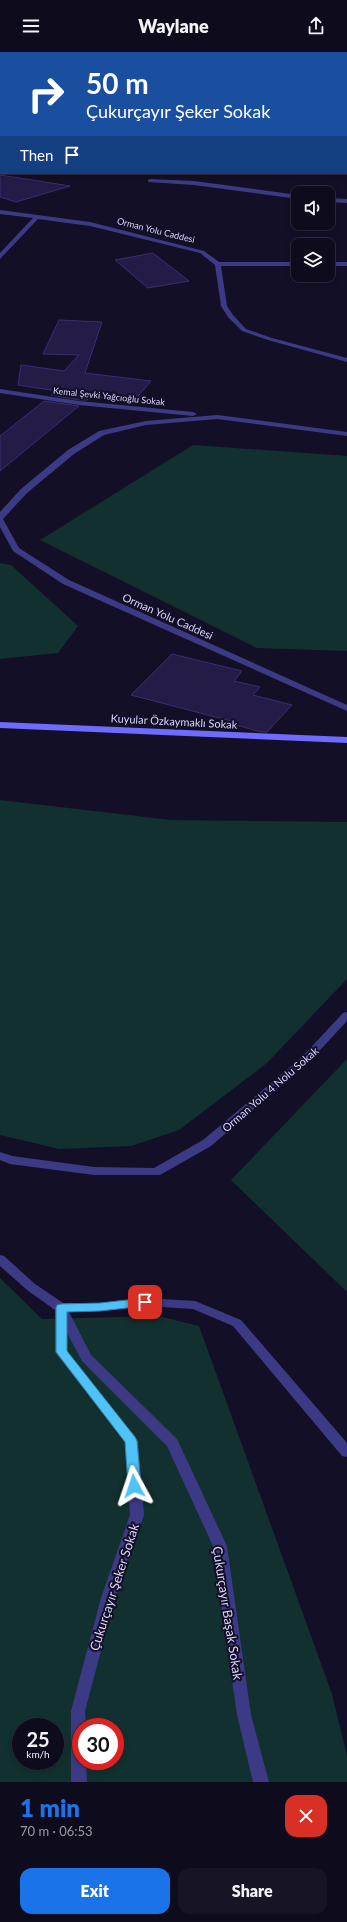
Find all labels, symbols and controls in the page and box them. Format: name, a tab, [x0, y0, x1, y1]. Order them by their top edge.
icon: menu	[20, 15, 42, 37]
text: Waylane	[138, 15, 209, 37]
icon: share	[305, 15, 327, 37]
text: 50 m	[86, 66, 149, 100]
icon: right	[20, 68, 72, 120]
text: Çukurçayır Şeker Sokak	[86, 100, 270, 122]
icon: arrive	[61, 144, 83, 166]
text: Then	[20, 146, 53, 164]
map controls	[291, 186, 335, 282]
button: sound	[291, 186, 335, 230]
street label: Orman Yolu Caddesi	[116, 215, 196, 245]
button: layers	[291, 238, 335, 282]
street label: Kemal Şevki Yağcıoğlu Sokak	[53, 385, 166, 407]
street label: Orman Yolu Caddesi	[121, 590, 216, 642]
street label: Kuyular Özkaymaklı Sokak	[110, 711, 238, 731]
street label: Orman Yolu 4 Nolu Sokak	[219, 1043, 321, 1134]
pin	[128, 1285, 162, 1319]
icon: arrive	[134, 1291, 156, 1313]
position arrow	[113, 1465, 155, 1507]
street label: Çukurçayır Şeker Sokak	[86, 1521, 142, 1653]
street label: Çukurçayır Başak Sokak	[210, 1545, 247, 1681]
speed limit sign: 30	[72, 1718, 124, 1770]
text: 25	[26, 1727, 50, 1751]
text: km/h	[26, 1748, 50, 1760]
text: 1 min	[20, 1793, 80, 1822]
button: close	[285, 1795, 327, 1837]
text: 70 m · 06:53	[20, 1823, 93, 1839]
button: Exit	[20, 1868, 170, 1914]
button: Share	[178, 1868, 327, 1914]

